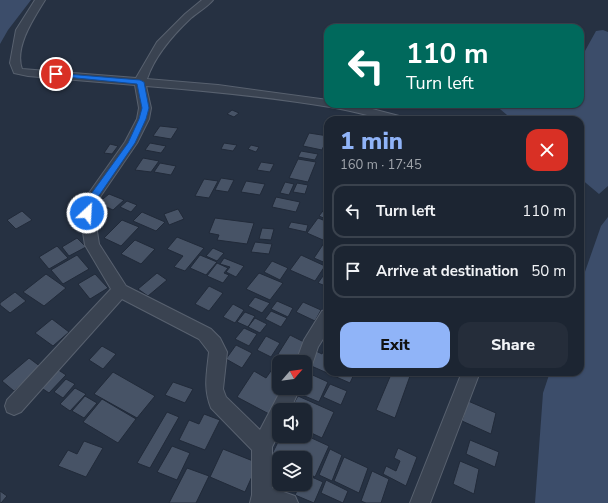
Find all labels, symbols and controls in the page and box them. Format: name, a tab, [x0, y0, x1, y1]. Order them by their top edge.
text: 110 m	[406, 35, 489, 73]
icon: left	[340, 40, 392, 92]
pin	[39, 57, 73, 91]
icon: arrive	[45, 63, 67, 85]
text: Turn left	[406, 71, 474, 95]
text: 1 min	[340, 125, 403, 157]
button: close	[526, 129, 568, 171]
text: 160 m · 17:45	[340, 156, 422, 174]
position arrow	[66, 192, 108, 234]
icon: left	[342, 200, 364, 222]
text: Turn left	[376, 201, 435, 221]
text: 110 m	[522, 201, 566, 221]
icon: arrive	[342, 260, 364, 282]
text: Arrive at destination	[376, 261, 519, 281]
text: 50 m	[531, 261, 566, 281]
button: Exit	[340, 322, 450, 368]
button: Share	[458, 322, 568, 368]
north arrow	[272, 355, 312, 395]
map controls	[272, 355, 312, 491]
button: sound	[272, 403, 312, 443]
button: layers	[272, 451, 312, 491]

